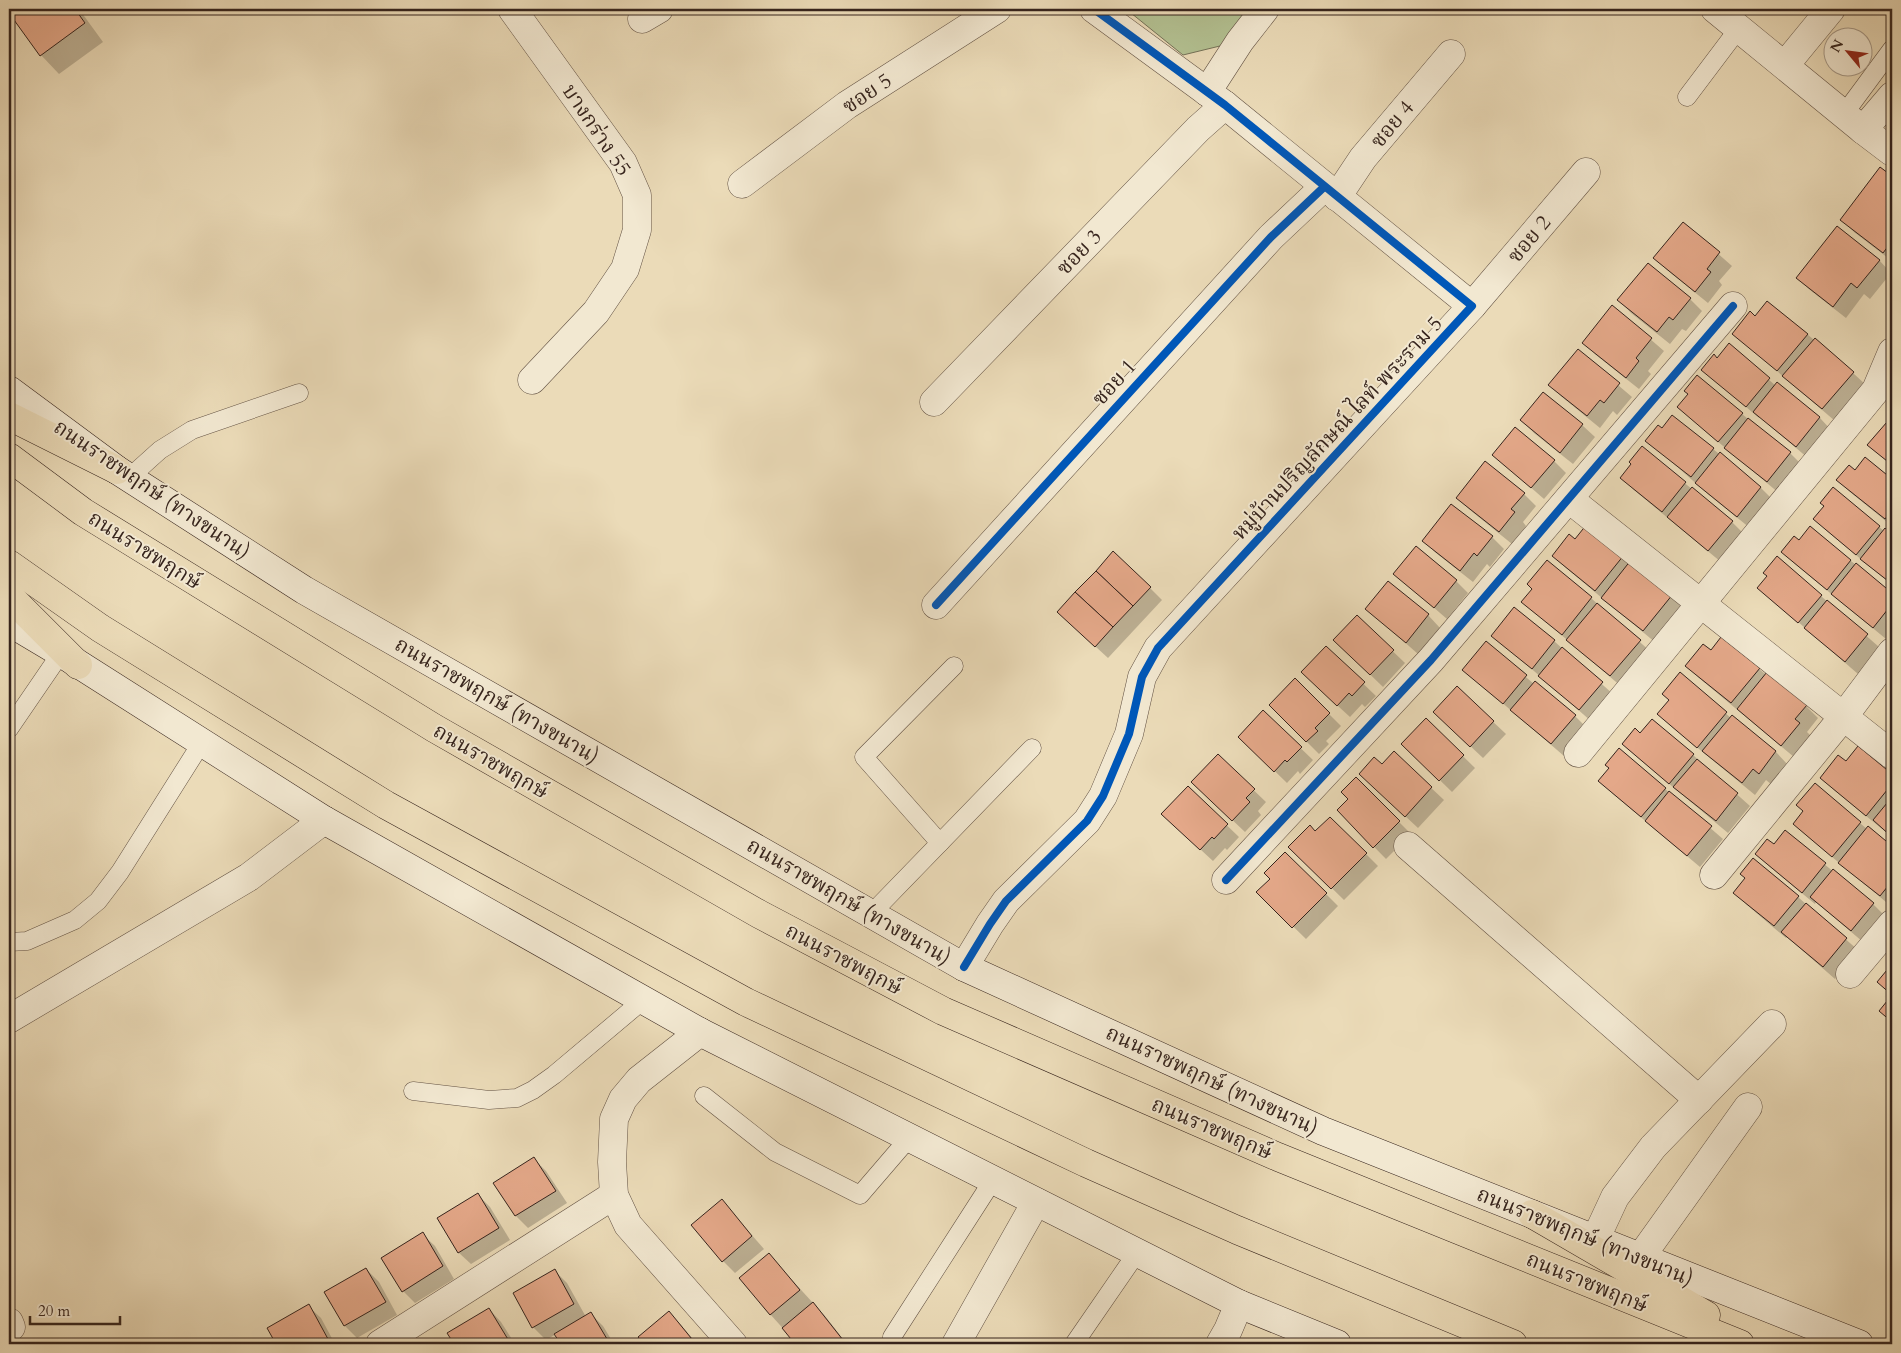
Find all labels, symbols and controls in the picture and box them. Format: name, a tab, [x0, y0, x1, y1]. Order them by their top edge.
north arrow	[1824, 28, 1874, 78]
text: N	[1826, 36, 1848, 56]
street label: ซอย 5	[837, 66, 898, 121]
street label: บางกร่าง 55	[555, 79, 638, 182]
street label: ซอย 4	[1364, 94, 1421, 154]
street label: ซอย 2	[1501, 209, 1558, 269]
street label: ซอย 3	[1050, 223, 1109, 282]
street label: หมู่บ้านปริญลักษณ์ ไลท์ พระราม 5	[1225, 309, 1449, 547]
street label: ซอย 1	[1086, 353, 1143, 412]
street label: ถนนราชพฤกษ์ (ทางขนาน)	[49, 414, 255, 564]
street label: ถนนราชพฤกษ์	[84, 505, 206, 595]
street label: ถนนราชพฤกษ์ (ทางขนาน)	[391, 631, 603, 769]
street label: ถนนราชพฤกษ์	[429, 718, 553, 804]
street label: ถนนราชพฤกษ์ (ทางขนาน)	[743, 832, 955, 970]
street label: ถนนราชพฤกษ์	[781, 918, 907, 1000]
street label: ถนนราชพฤกษ์ (ทางขนาน)	[1102, 1020, 1322, 1140]
street label: ถนนราชพฤกษ์	[1148, 1091, 1276, 1165]
street label: ถนนราชพฤกษ์ (ทางขนาน)	[1473, 1181, 1697, 1291]
street label: ถนนราชพฤกษ์	[1523, 1246, 1651, 1318]
scale bar	[30, 1293, 120, 1325]
text: 20 m	[38, 1301, 70, 1321]

